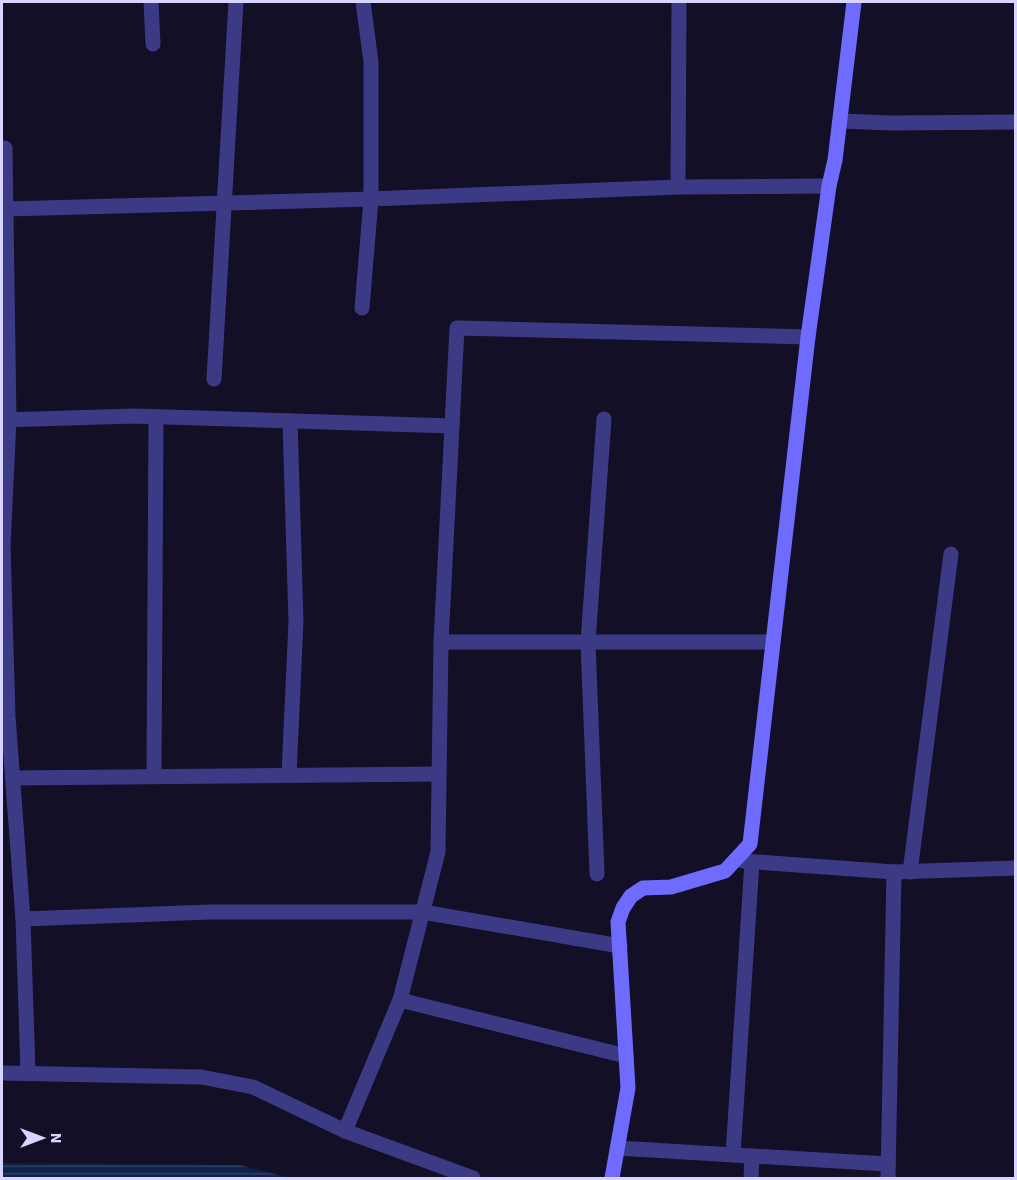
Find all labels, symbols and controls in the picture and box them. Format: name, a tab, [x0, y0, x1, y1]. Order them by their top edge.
north arrow	[12, 1108, 72, 1168]
text: N	[45, 1133, 67, 1143]

